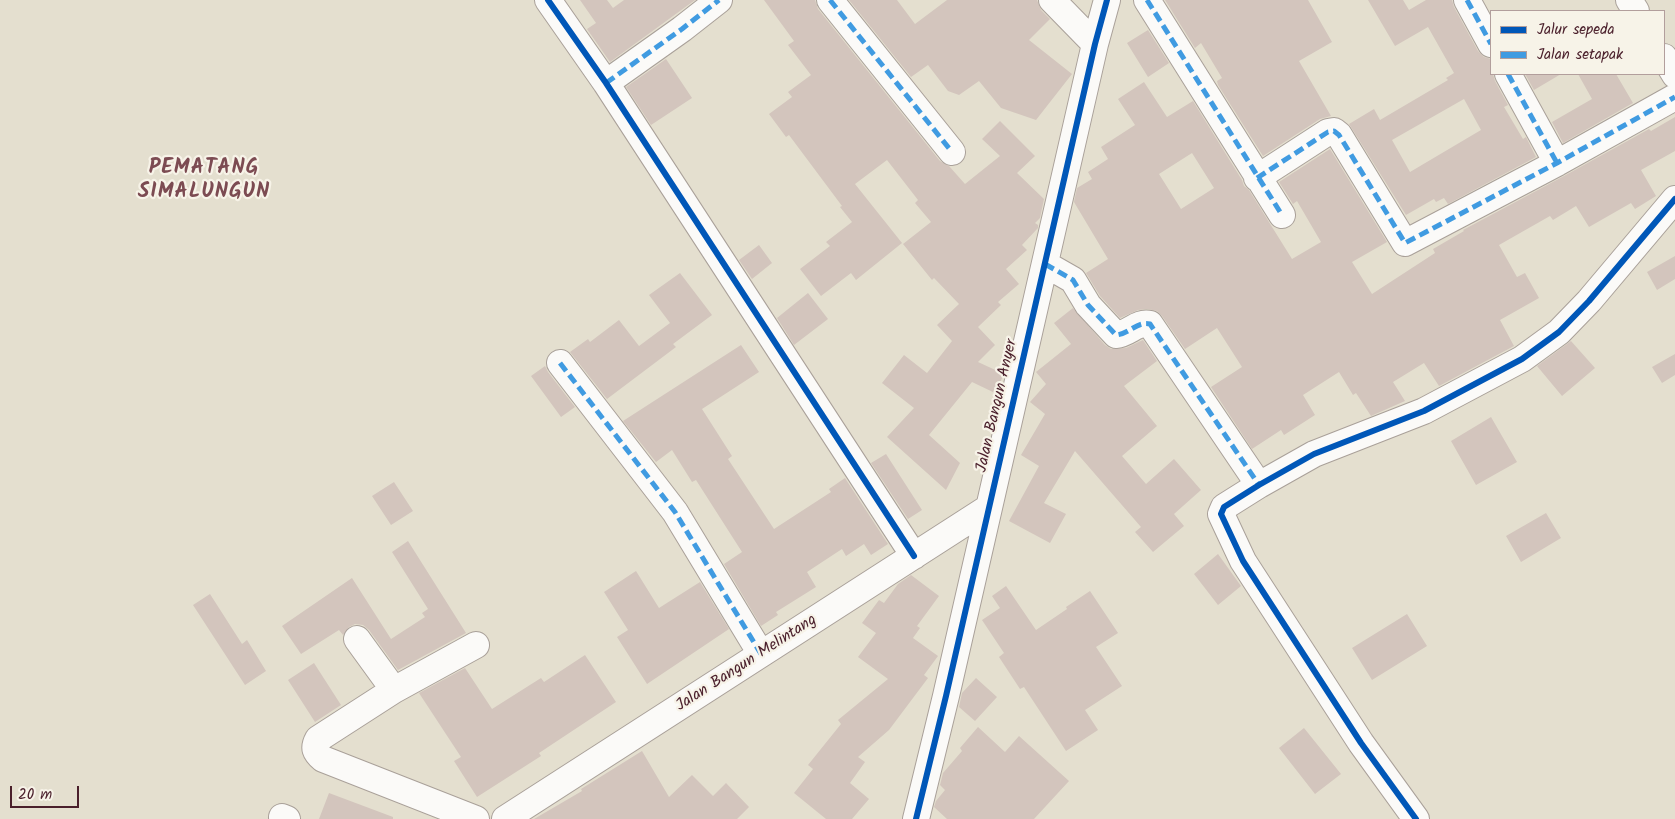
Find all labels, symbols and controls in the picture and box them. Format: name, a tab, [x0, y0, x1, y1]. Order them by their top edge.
legend	[1490, 10, 1665, 75]
text: Jalur sepeda	[1537, 18, 1615, 42]
text: Jalan setapak	[1537, 43, 1623, 67]
district label: PEMATANG SIMALUNGUN	[136, 156, 272, 206]
street label: Jalan Bangun Anyer	[973, 338, 1023, 474]
street label: Jalan Bangun Melintang	[673, 611, 821, 717]
scale bar	[12, 776, 81, 808]
text: 20 m	[18, 783, 52, 807]

